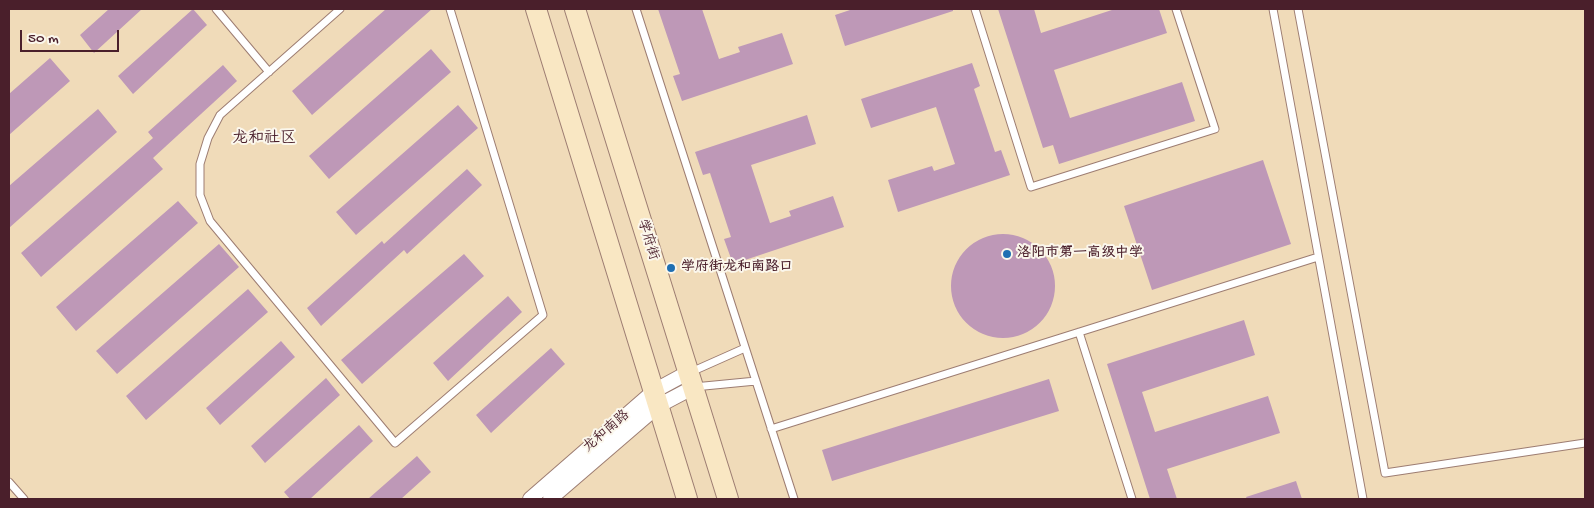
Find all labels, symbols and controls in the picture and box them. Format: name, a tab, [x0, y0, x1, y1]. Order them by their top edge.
scale bar	[22, 20, 121, 52]
text: 50 m	[28, 30, 59, 48]
district label: 龙和社区	[232, 130, 296, 150]
street label: 学府街	[633, 217, 661, 263]
place label: 洛阳市第一高级中学	[1017, 246, 1143, 262]
marker: 洛阳市第一高级中学	[1001, 248, 1013, 260]
place label: 学府街龙和南路口	[681, 260, 793, 276]
marker: 学府街龙和南路口	[665, 262, 677, 274]
street label: 龙和南路	[580, 407, 634, 457]

